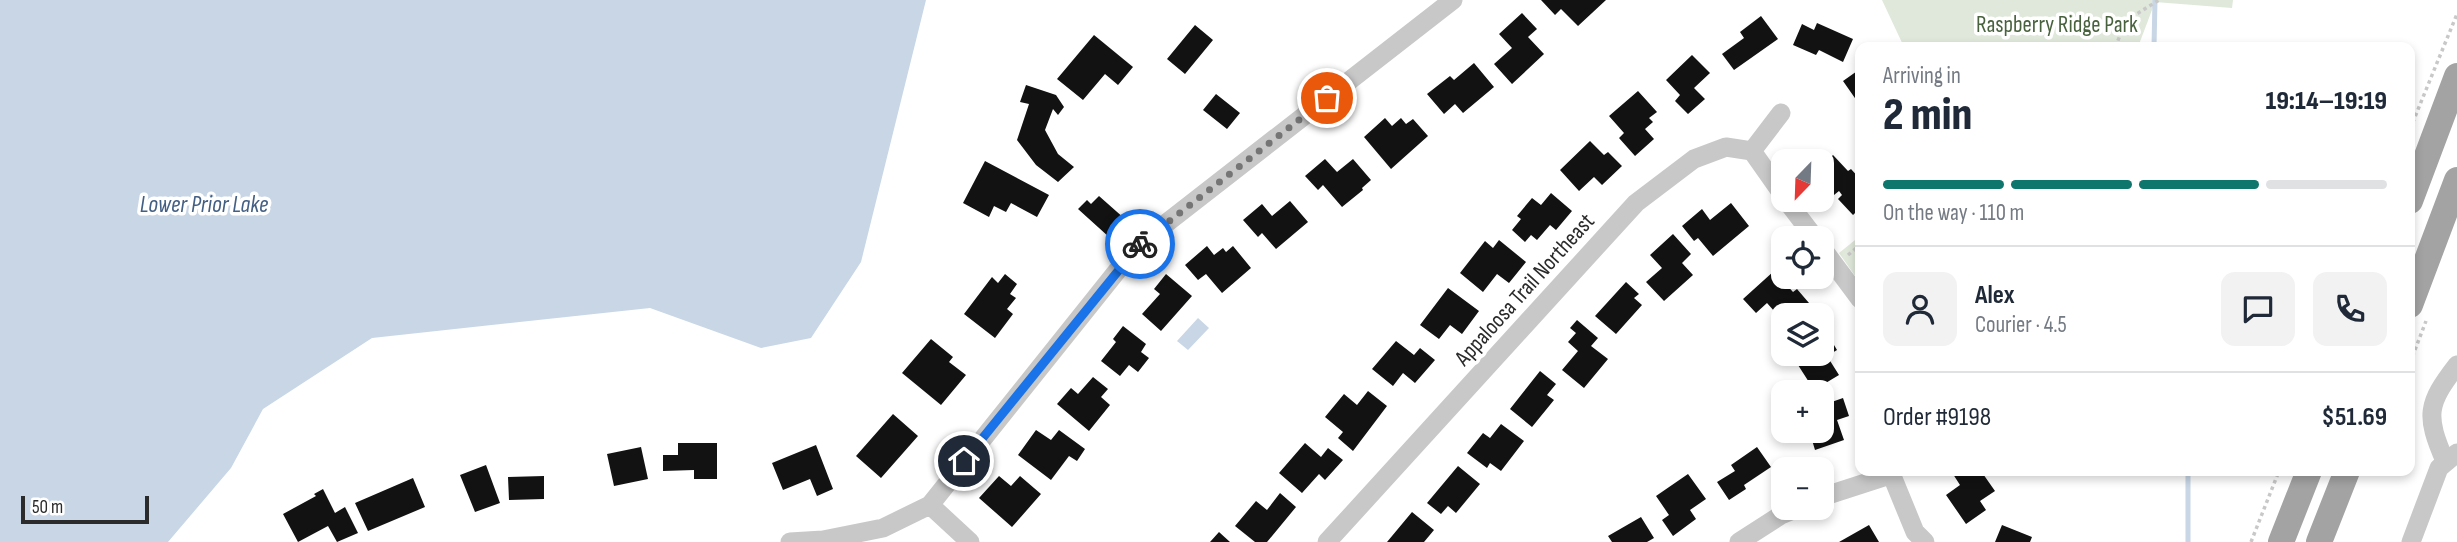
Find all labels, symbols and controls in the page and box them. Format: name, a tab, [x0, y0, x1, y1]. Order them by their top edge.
park label: Raspberry Ridge Park	[1976, 11, 2138, 39]
text: Arriving in	[1883, 62, 1961, 90]
pin	[1297, 68, 1357, 128]
icon: bag	[1308, 79, 1346, 117]
text: 19:14–19:19	[2266, 86, 2387, 117]
text: 2 min	[1883, 88, 1972, 143]
north arrow	[1771, 149, 1834, 212]
map controls	[1771, 149, 1834, 520]
water label: Lower Prior Lake	[140, 190, 268, 219]
text: On the way · 110 m	[1883, 199, 2024, 227]
street label: Appaloosa Trail Northeast	[1448, 208, 1601, 372]
courier	[1105, 209, 1175, 279]
icon: bike	[1121, 225, 1159, 263]
button: locate	[1771, 226, 1834, 289]
button: person	[1883, 272, 1957, 346]
button: chat	[2221, 272, 2295, 346]
button: phone	[2313, 272, 2387, 346]
text: Alex	[1975, 280, 2015, 311]
button: layers	[1771, 303, 1834, 366]
text: Courier · 4.5	[1975, 311, 2067, 339]
button: +	[1771, 380, 1834, 443]
text: Order #9198	[1883, 402, 1991, 433]
text: $51.69	[2322, 402, 2387, 433]
pin	[934, 431, 994, 491]
icon: home	[945, 442, 983, 480]
button: −	[1771, 457, 1834, 520]
scale bar	[21, 493, 149, 525]
text: 50 m	[32, 496, 63, 519]

